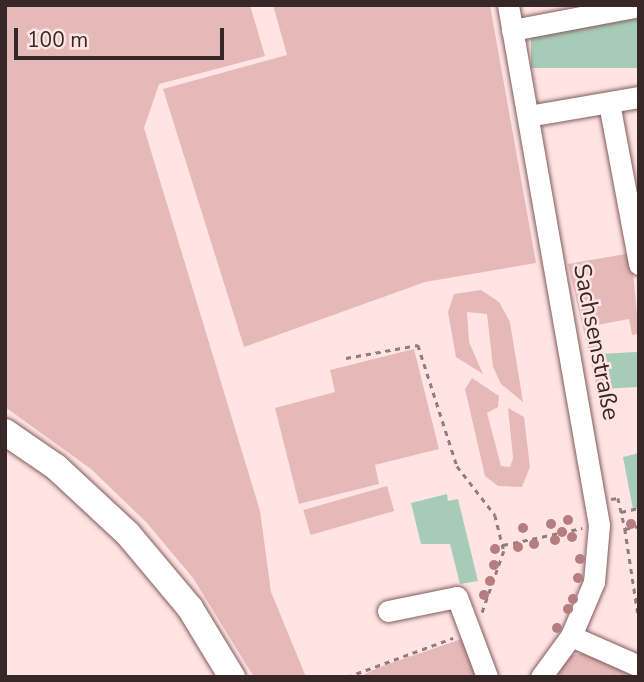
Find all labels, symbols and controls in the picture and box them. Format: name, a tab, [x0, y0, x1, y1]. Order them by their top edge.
scale bar	[18, 14, 228, 58]
text: 100 m	[27, 26, 88, 54]
street label: Sachsenstraße	[567, 261, 625, 423]

